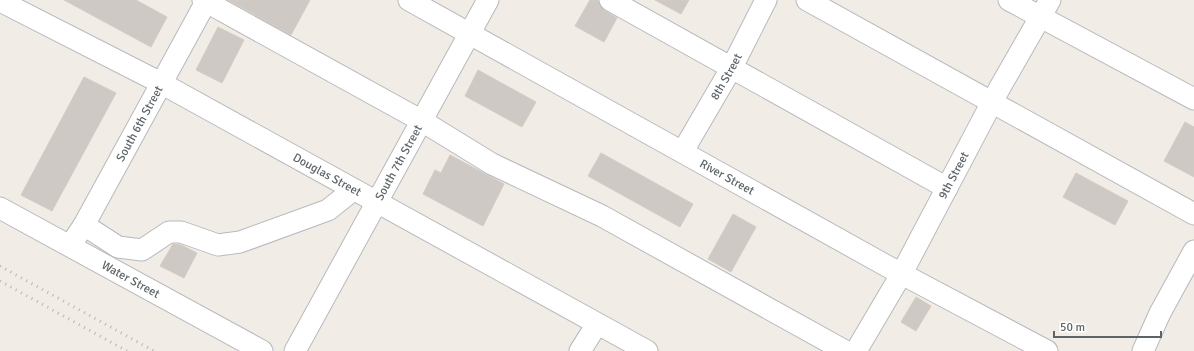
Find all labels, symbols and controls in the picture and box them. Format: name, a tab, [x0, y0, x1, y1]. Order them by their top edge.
street label: 8th Street	[707, 51, 746, 103]
street label: South 6th Street	[113, 83, 167, 164]
street label: South 7th Street	[372, 122, 426, 203]
street label: 9th Street	[935, 149, 973, 202]
street label: Douglas Street	[290, 150, 364, 200]
street label: River Street	[697, 156, 757, 199]
street label: Water Street	[99, 258, 162, 302]
scale bar	[1054, 313, 1161, 339]
text: 50 m	[1060, 320, 1085, 335]

